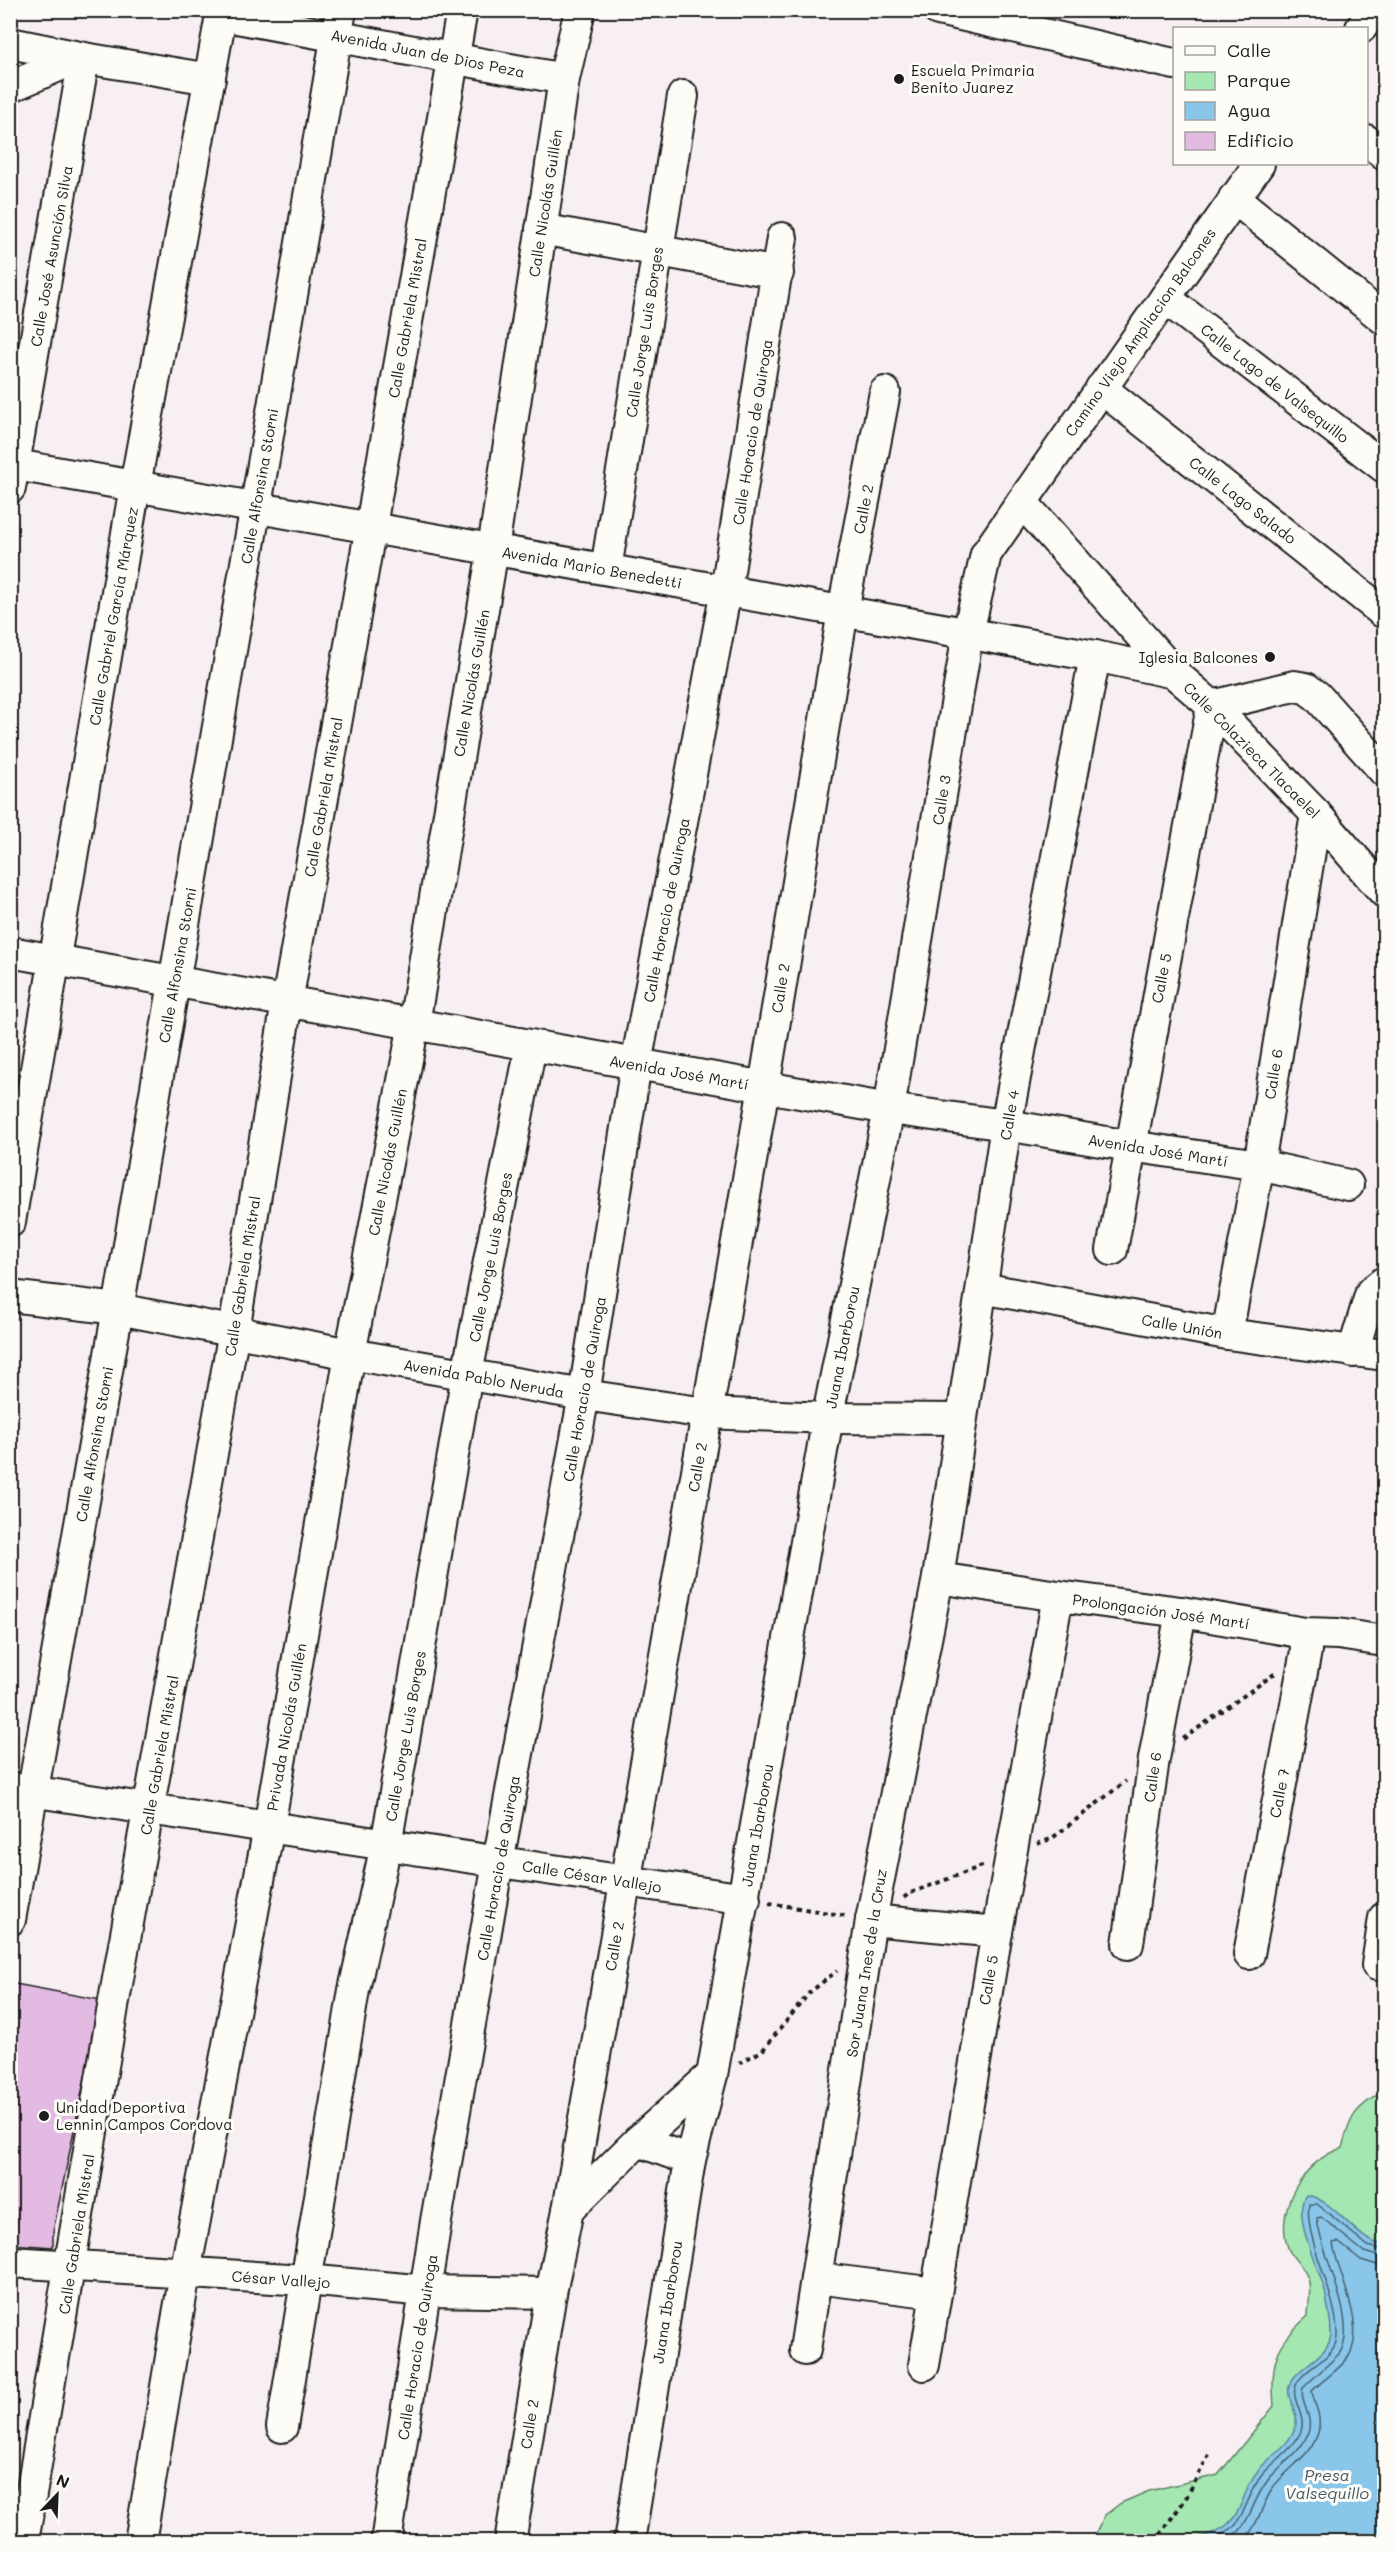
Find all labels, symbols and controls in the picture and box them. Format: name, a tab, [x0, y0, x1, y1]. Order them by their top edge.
street label: Avenida Juan de Dios Peza	[329, 24, 527, 82]
legend	[1173, 27, 1368, 165]
text: Calle	[1227, 38, 1271, 62]
place label: Escuela Primaria Benito Juarez	[911, 60, 1035, 97]
text: Parque	[1227, 68, 1291, 92]
marker: Escuela Primaria Benito Juarez	[892, 72, 906, 86]
text: Agua	[1227, 98, 1271, 122]
street label: Calle Nicolás Guillén	[523, 128, 567, 278]
text: Edificio	[1227, 128, 1294, 152]
street label: Calle José Asunción Silva	[25, 164, 77, 348]
street label: Camino Viejo Ampliacion Balcones	[1060, 224, 1220, 440]
street label: Calle Gabriela Mistral	[383, 236, 431, 400]
street label: Calle Jorge Luis Borges	[621, 245, 667, 419]
street label: Calle Lago de Valsequillo	[1197, 319, 1353, 447]
street label: Calle Horacio de Quiroga	[727, 338, 777, 526]
street label: Calle Alfonsina Storni	[235, 407, 283, 565]
street label: Calle Lago Salado	[1185, 452, 1301, 548]
street label: Calle 2	[848, 483, 878, 535]
street label: Calle Gabriel García Márquez	[84, 505, 142, 727]
street label: Avenida Mario Benedetti	[500, 541, 684, 593]
street label: Calle Nicolás Guillén	[448, 608, 494, 758]
place label: Iglesia Balcones	[1139, 647, 1258, 667]
marker: Iglesia Balcones	[1263, 650, 1277, 664]
street label: Calle Colazieca Tlacaelel	[1179, 677, 1325, 823]
street label: Calle Gabriela Mistral	[299, 715, 347, 879]
street label: Calle 3	[927, 773, 955, 826]
street label: Calle Horacio de Quiroga	[638, 816, 694, 1004]
street label: Calle Alfonsina Storni	[153, 886, 201, 1044]
street label: Calle 5	[1146, 951, 1176, 1005]
street label: Calle 2	[766, 962, 794, 1014]
street label: Calle 6	[1259, 1047, 1287, 1101]
street label: Avenida José Martí	[608, 1050, 750, 1094]
street label: Calle Nicolás Guillén	[363, 1087, 411, 1237]
street label: Calle 4	[995, 1088, 1023, 1142]
street label: Avenida José Martí	[1087, 1129, 1229, 1171]
street label: Calle Jorge Luis Borges	[464, 1170, 516, 1344]
street label: Calle Gabriela Mistral	[219, 1194, 265, 1358]
street label: Juana Ibarborou	[820, 1284, 864, 1410]
street label: Calle Horacio de Quiroga	[558, 1295, 610, 1483]
street label: Calle Unión	[1140, 1309, 1224, 1343]
street label: Avenida Pablo Neruda	[402, 1354, 566, 1402]
street label: Calle Alfonsina Storni	[70, 1365, 118, 1523]
street label: Calle 2	[683, 1441, 711, 1493]
street label: Prolongación José Martí	[1071, 1589, 1251, 1633]
street label: Privada Nicolás Guillén	[261, 1642, 311, 1812]
street label: Calle Jorge Luis Borges	[380, 1649, 430, 1823]
street label: Calle Gabriela Mistral	[135, 1673, 183, 1837]
street label: Calle 6	[1139, 1750, 1165, 1804]
street label: Juana Ibarborou	[736, 1762, 778, 1888]
street label: Calle 7	[1264, 1767, 1294, 1819]
street label: Calle Horacio de Quiroga	[472, 1774, 524, 1962]
street label: Calle César Vallejo	[521, 1855, 663, 1897]
street label: Sor Juana Ines de la Cruz	[841, 1867, 891, 2059]
street label: Calle 2	[600, 1920, 628, 1972]
street label: Calle 5	[974, 1953, 1002, 2007]
place label: Unidad Deportiva Lennin Campos Cordova	[56, 2097, 233, 2134]
marker: Unidad Deportiva Lennin Campos Cordova	[37, 2109, 51, 2123]
street label: Calle Gabriela Mistral	[53, 2152, 99, 2316]
street label: Juana Ibarborou	[647, 2239, 687, 2365]
street label: Calle Horacio de Quiroga	[392, 2253, 442, 2441]
street label: César Vallejo	[231, 2266, 331, 2292]
street label: Calle 2	[515, 2398, 543, 2450]
water label: Presa Valsequillo	[1285, 2464, 1369, 2503]
north arrow	[27, 2465, 87, 2525]
text: N	[53, 2469, 73, 2493]

